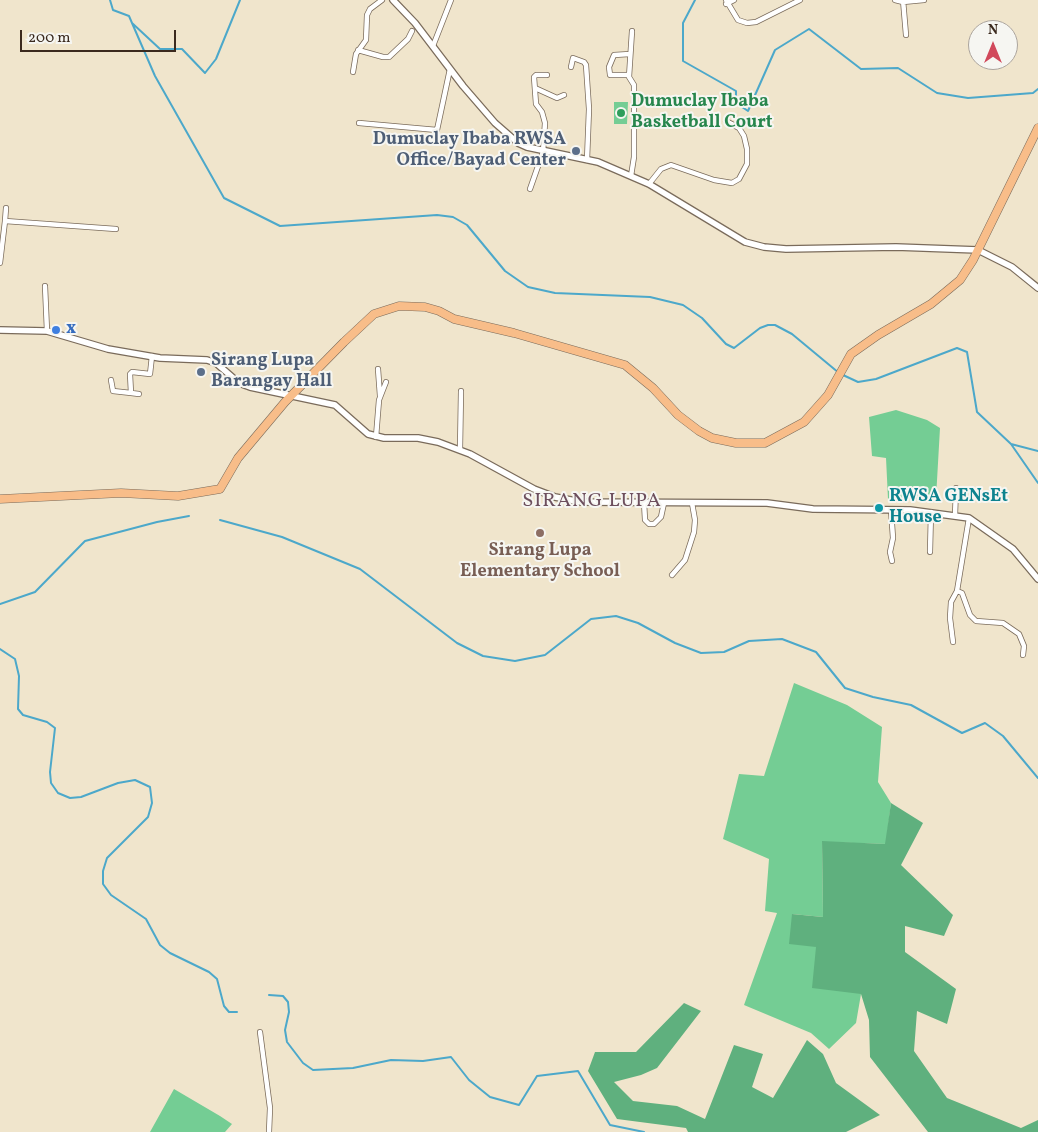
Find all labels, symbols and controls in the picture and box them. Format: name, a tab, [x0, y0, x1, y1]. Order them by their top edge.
scale bar	[22, 20, 179, 52]
north arrow	[968, 20, 1018, 70]
text: N	[988, 21, 998, 40]
text: 200 m	[28, 28, 71, 49]
place label: Dumuclay Ibaba Basketball Court	[631, 92, 772, 134]
marker: Dumuclay Ibaba Basketball Court	[615, 107, 627, 119]
place label: Dumuclay Ibaba RWSA Office/Bayad Center	[373, 130, 566, 172]
marker: Dumuclay Ibaba RWSA Office/Bayad Center	[570, 145, 582, 157]
place label: x	[66, 319, 76, 341]
marker: x	[50, 324, 62, 336]
place label: Sirang Lupa Barangay Hall	[211, 351, 332, 394]
marker: Sirang Lupa Barangay Hall	[195, 366, 207, 378]
place label: RWSA GENsEt House	[889, 487, 1008, 530]
district label: SIRANG LUPA	[521, 490, 663, 514]
marker: RWSA GENsEt House	[873, 502, 885, 514]
marker: Sirang Lupa Elementary School	[534, 527, 546, 539]
place label: Sirang Lupa Elementary School	[460, 541, 620, 584]

